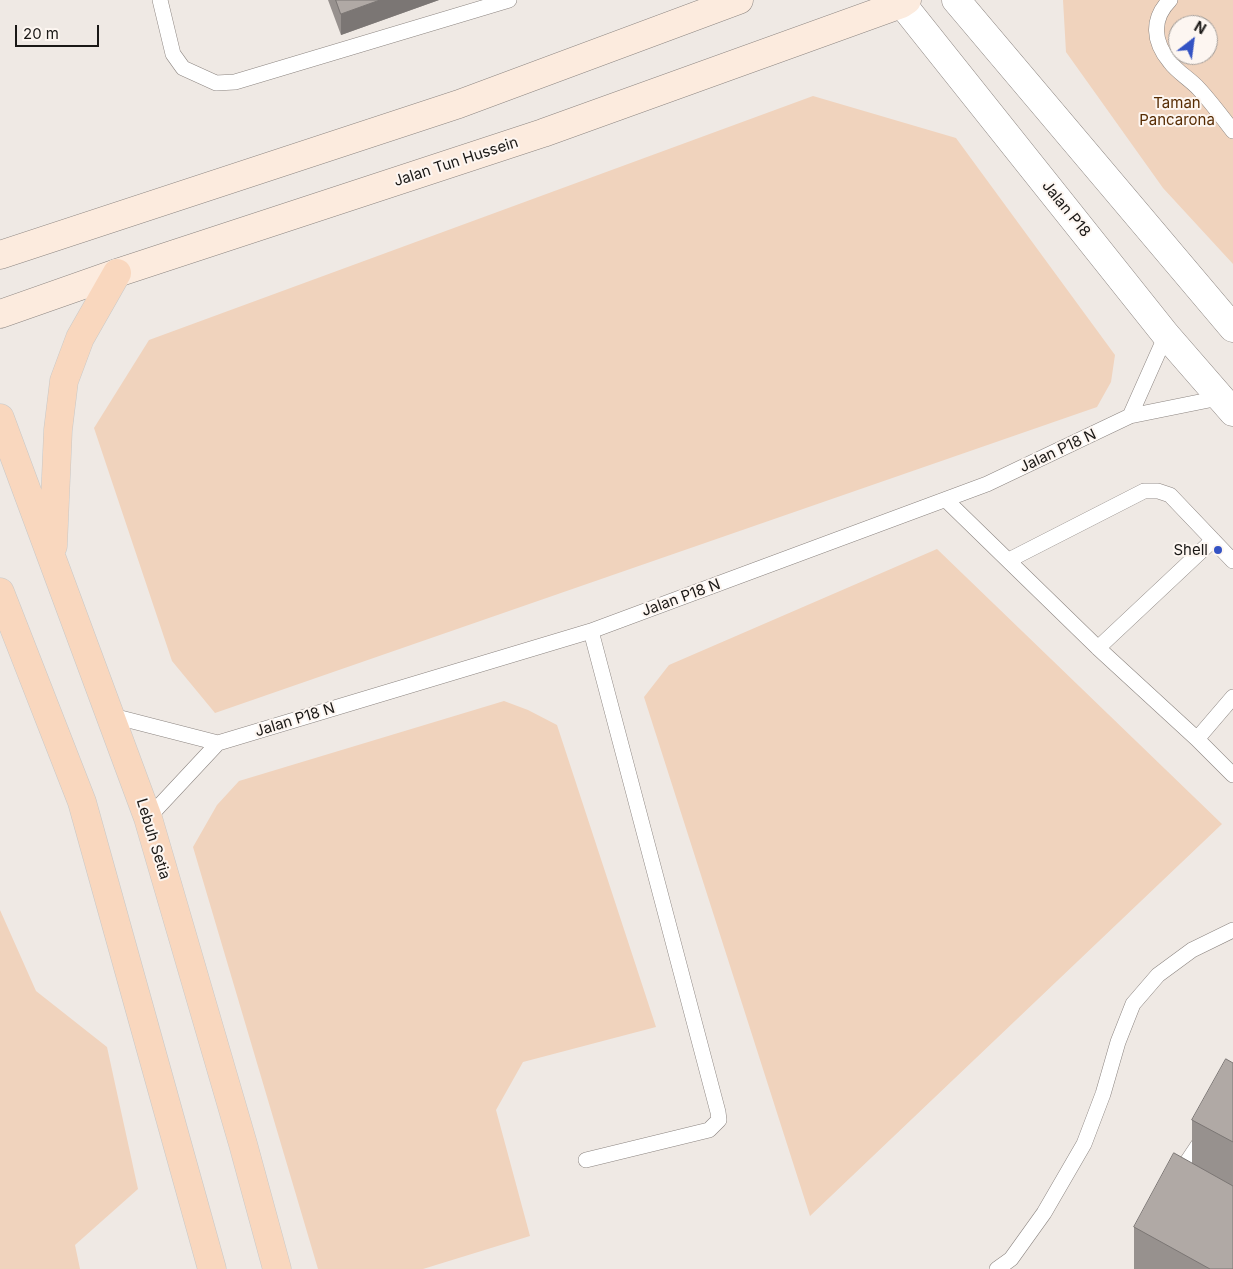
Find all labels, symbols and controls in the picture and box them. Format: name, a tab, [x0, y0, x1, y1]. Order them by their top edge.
scale bar	[18, 15, 101, 47]
north arrow	[1168, 15, 1218, 65]
text: N	[1191, 17, 1209, 37]
text: 20 m	[23, 24, 59, 43]
park label: Taman Pancarona	[1139, 94, 1215, 129]
street label: Jalan Tun Hussein	[392, 133, 520, 191]
street label: Jalan P18	[1038, 177, 1094, 241]
street label: Jalan P18 N	[1017, 425, 1099, 477]
place label: Shell	[1173, 541, 1208, 559]
marker: Shell	[1212, 544, 1224, 556]
street label: Jalan P18 N	[639, 575, 723, 621]
street label: Jalan P18 N	[253, 699, 337, 741]
street label: Lebuh Setia	[132, 796, 174, 882]

